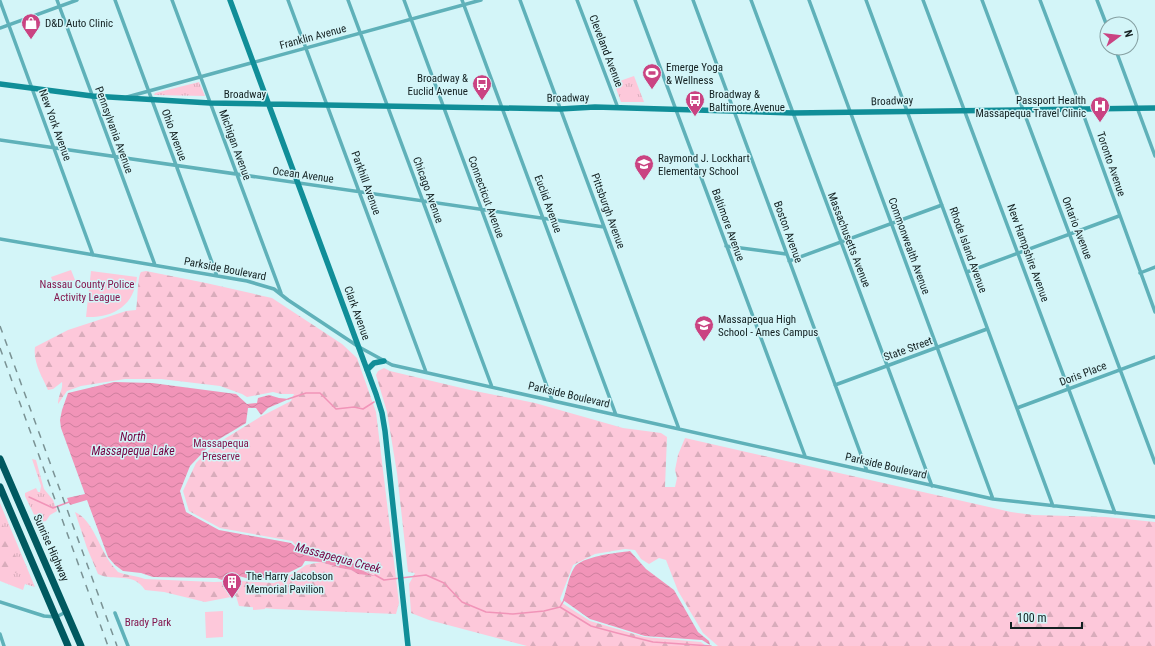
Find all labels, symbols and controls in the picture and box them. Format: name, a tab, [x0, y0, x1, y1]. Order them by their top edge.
shop icon: D&D Auto Clinic	[20, 12, 42, 40]
street label: Cleveland Avenue	[586, 13, 626, 89]
north arrow	[1099, 16, 1139, 56]
place label: D&D Auto Clinic	[45, 17, 113, 30]
street label: Franklin Avenue	[278, 22, 348, 52]
text: N	[1121, 29, 1135, 39]
place label: Emerge Yoga & Wellness	[666, 61, 723, 87]
sports icon: Emerge Yoga & Wellness	[641, 62, 663, 90]
place label: Broadway & Euclid Avenue	[408, 72, 468, 98]
bus stop icon: Broadway & Euclid Avenue	[471, 73, 493, 101]
street label: Pennsylvania Avenue	[92, 85, 136, 175]
street label: New York Avenue	[36, 87, 74, 163]
street label: Broadway	[224, 88, 267, 101]
place label: Broadway & Baltimore Avenue	[709, 88, 785, 114]
bus stop icon: Broadway & Baltimore Avenue	[684, 89, 706, 117]
street label: Broadway	[547, 91, 590, 105]
street label: Broadway	[871, 94, 914, 108]
place label: Passport Health Massapequa Travel Clinic	[975, 94, 1086, 120]
hospital icon: Passport Health Massapequa Travel Clinic	[1089, 95, 1111, 123]
street label: Ohio Avenue	[159, 107, 189, 163]
street label: Michigan Avenue	[216, 108, 254, 182]
street label: Toronto Avenue	[1094, 130, 1128, 198]
street label: Parkhill Avenue	[348, 149, 384, 217]
place label: Raymond J. Lockhart Elementary School	[658, 152, 750, 178]
school or university icon: Raymond J. Lockhart Elementary School	[633, 153, 655, 181]
street label: Connecticut Avenue	[465, 154, 507, 240]
street label: Chicago Avenue	[410, 155, 446, 225]
street label: Ocean Avenue	[272, 164, 334, 186]
street label: Pittsburgh Avenue	[588, 172, 628, 250]
street label: Euclid Avenue	[532, 173, 564, 235]
street label: Baltimore Avenue	[709, 187, 747, 263]
street label: Massachusetts Avenue	[825, 191, 873, 289]
street label: Ontario Avenue	[1059, 195, 1095, 261]
street label: Commonwealth Avenue	[885, 196, 933, 296]
street label: Boston Avenue	[771, 199, 805, 265]
street label: New Hampshire Avenue	[1004, 202, 1052, 304]
street label: Rhode Island Avenue	[946, 205, 990, 295]
street label: Parkside Boulevard	[183, 255, 267, 283]
park label: Nassau County Police Activity League	[40, 278, 134, 304]
street label: Clark Avenue	[341, 284, 373, 342]
place label: Massapequa High School - Ames Campus	[718, 313, 818, 339]
school or university icon: Massapequa High School - Ames Campus	[693, 314, 715, 342]
street label: State Street	[882, 334, 934, 364]
street label: Doris Place	[1058, 359, 1108, 389]
street label: Parkside Boulevard	[527, 379, 611, 411]
water label: North Massapequa Lake	[91, 430, 175, 458]
park label: Massapequa Preserve	[193, 437, 249, 463]
street label: Parkside Boulevard	[844, 450, 928, 482]
street label: Sunrise Highway	[30, 512, 72, 584]
water label: Massapequa Creek	[294, 540, 383, 576]
place label: The Harry Jacobson Memorial Pavilion	[246, 570, 333, 596]
building icon: The Harry Jacobson Memorial Pavilion	[221, 571, 243, 599]
scale bar	[1011, 604, 1082, 630]
text: 100 m	[1017, 611, 1047, 625]
park label: Brady Park	[125, 616, 171, 629]

